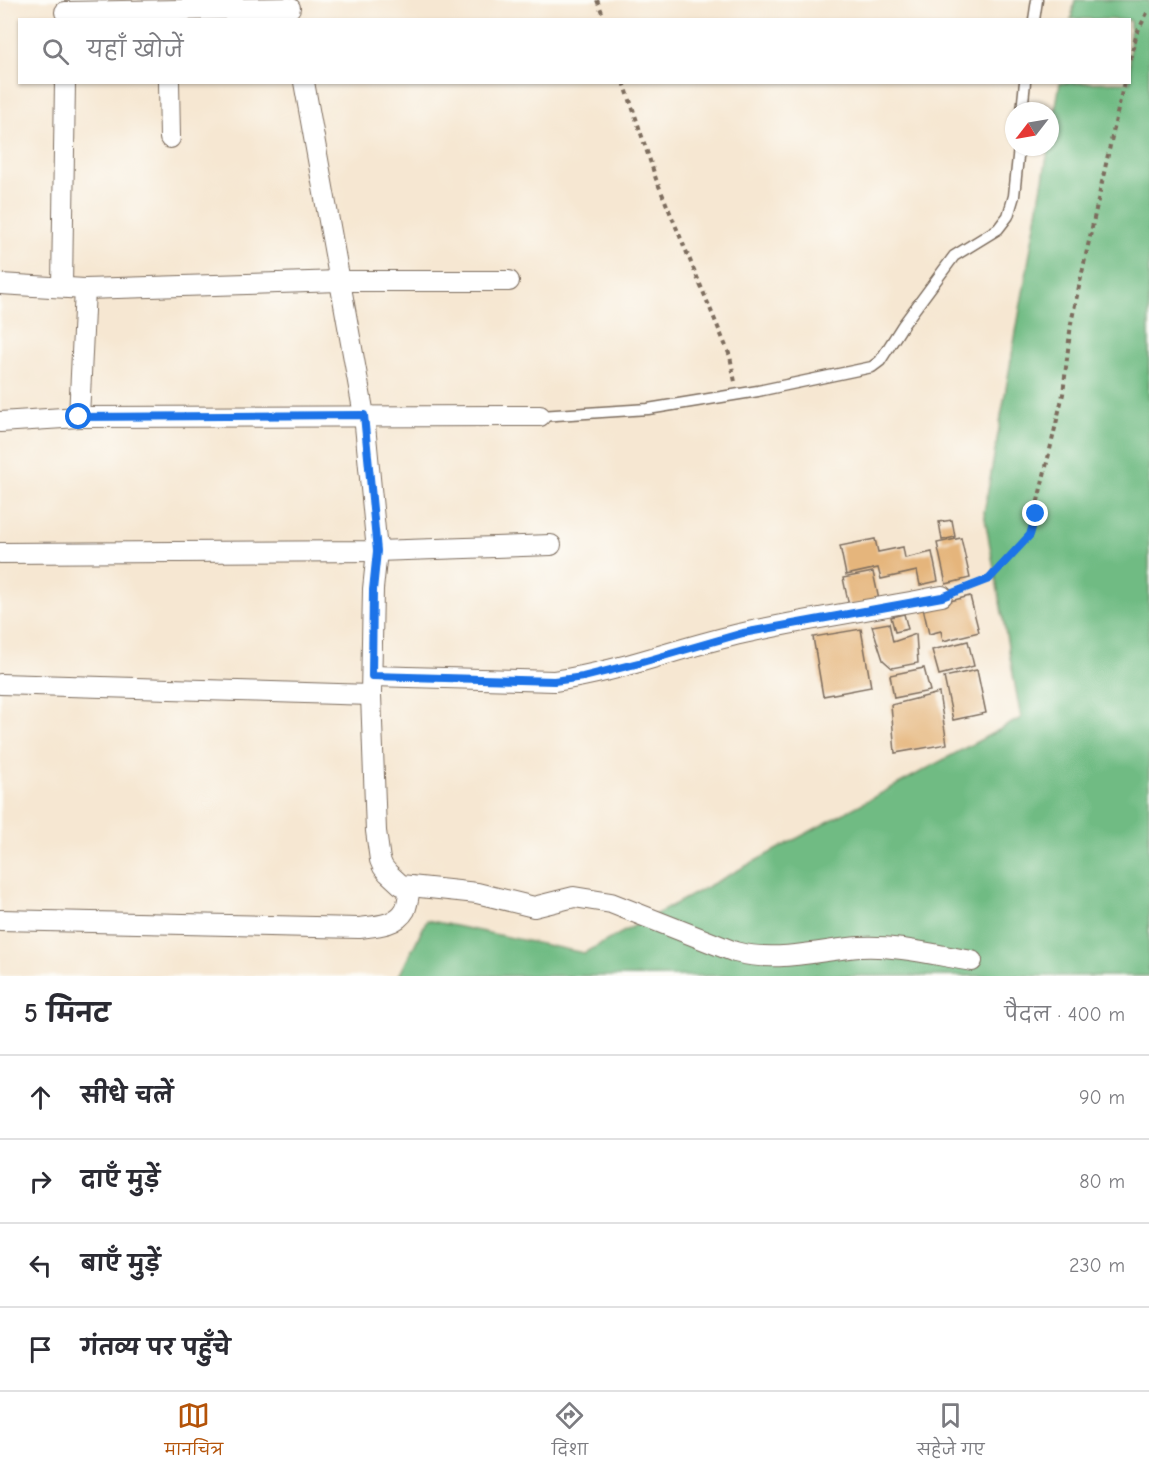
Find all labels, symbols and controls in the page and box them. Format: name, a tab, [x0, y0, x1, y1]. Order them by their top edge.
search box	[18, 18, 1131, 84]
icon: search	[39, 35, 72, 68]
text: यहाँ खोजें	[87, 37, 183, 63]
north arrow	[1005, 102, 1059, 156]
route start	[65, 403, 91, 429]
route end	[1022, 500, 1048, 526]
text: 5 मिनट	[24, 999, 110, 1029]
text: पैदल · 400 m	[1005, 1003, 1125, 1026]
icon: ahead	[24, 1081, 57, 1114]
text: सीधे चलें	[81, 1083, 173, 1109]
text: 90 m	[1079, 1086, 1125, 1109]
icon: right	[24, 1165, 57, 1198]
text: दाएँ मुड़ें	[81, 1167, 160, 1193]
text: 80 m	[1079, 1170, 1125, 1193]
icon: left	[24, 1249, 57, 1282]
text: बाएँ मुड़ें	[81, 1251, 160, 1277]
text: 230 m	[1069, 1254, 1125, 1277]
icon: arrive	[24, 1333, 57, 1366]
text: गंतव्य पर पहुँचे	[81, 1335, 230, 1361]
tab: मानचित्र	[164, 1399, 223, 1467]
tab: दिशा	[552, 1399, 588, 1467]
tab: सहेजे गए	[917, 1399, 985, 1467]

